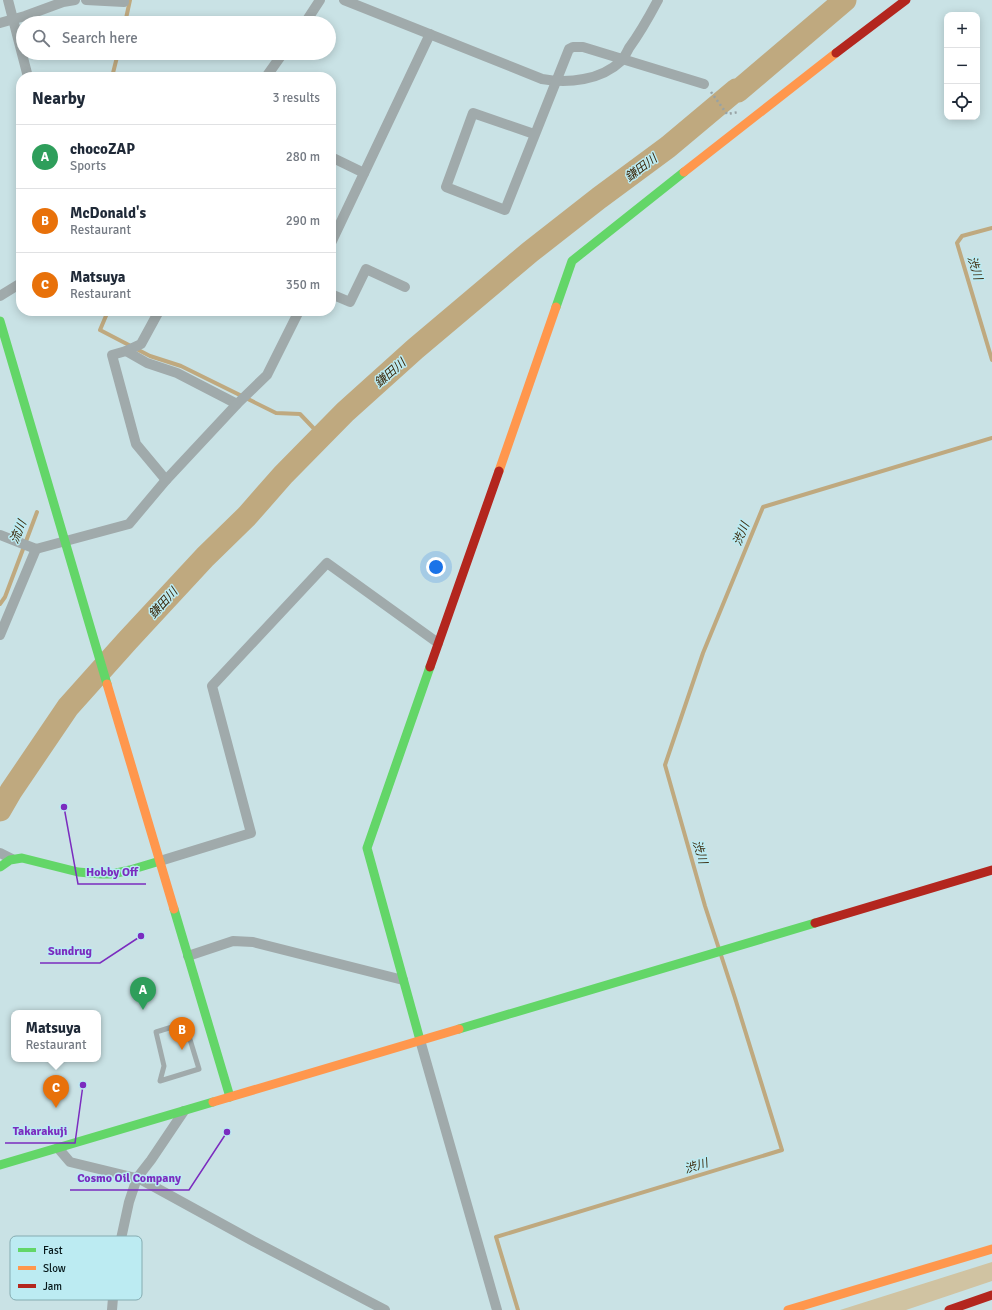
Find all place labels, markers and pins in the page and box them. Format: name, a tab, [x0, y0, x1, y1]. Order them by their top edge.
callout: Hobby Off	[78, 860, 146, 884]
callout: Sundrug	[40, 939, 100, 963]
pin: A	[130, 977, 156, 1010]
pin: B	[169, 1017, 195, 1050]
pin: C	[43, 1075, 69, 1108]
callout: Takarakuji	[5, 1119, 75, 1143]
callout: Cosmo Oil Company	[70, 1166, 189, 1190]

